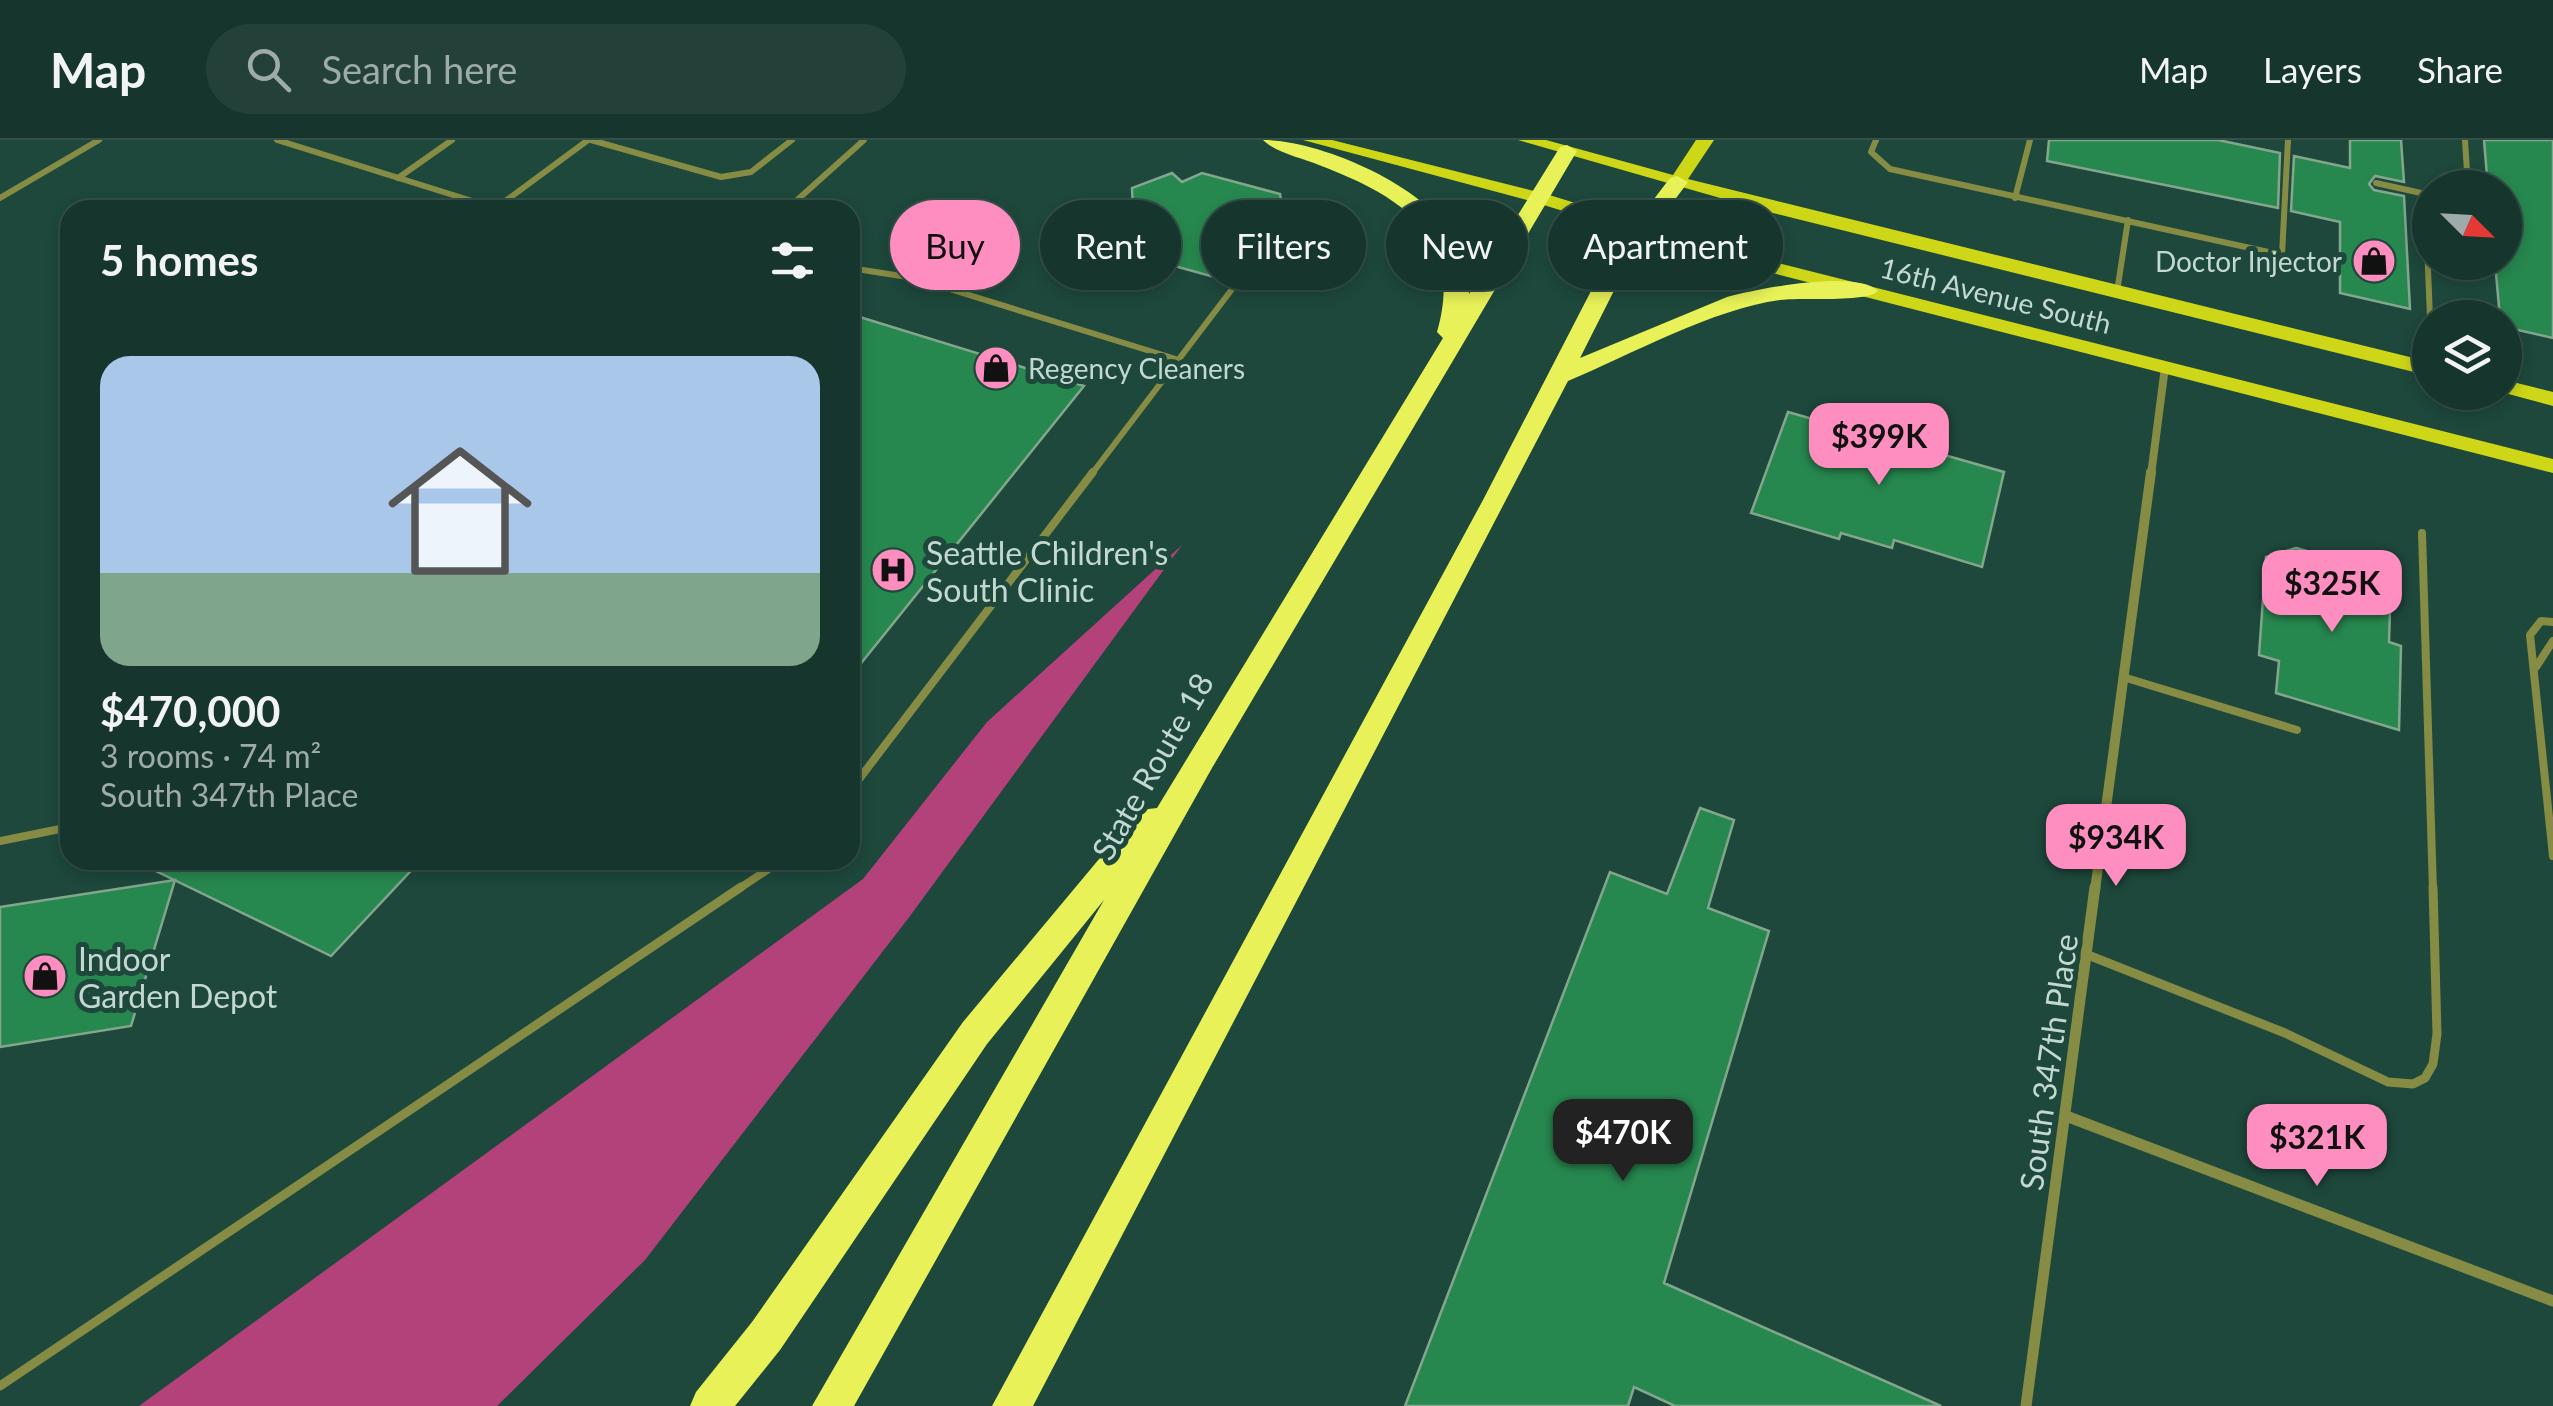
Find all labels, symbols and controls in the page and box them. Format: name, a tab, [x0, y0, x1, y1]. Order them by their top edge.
search box	[206, 24, 906, 114]
text: Map	[50, 41, 146, 98]
icon: search	[241, 42, 296, 97]
text: Search here	[321, 46, 517, 92]
text: Map	[2139, 48, 2208, 90]
text: Layers	[2263, 48, 2362, 90]
text: Share	[2417, 48, 2503, 90]
north arrow	[2412, 170, 2522, 280]
map controls	[2412, 170, 2522, 410]
chip: Buy	[890, 200, 1020, 290]
chip: Rent	[1040, 200, 1181, 290]
chip: Filters	[1201, 200, 1366, 290]
chip: New	[1386, 200, 1528, 290]
chip: Apartment	[1548, 200, 1783, 290]
icon: filters	[765, 233, 820, 288]
text: 5 homes	[100, 235, 258, 285]
shop icon: Doctor Injector	[2351, 238, 2397, 284]
place label: Doctor Injector	[2155, 244, 2342, 278]
street label: 16th Avenue South	[1877, 250, 2115, 340]
button: layers	[2412, 300, 2522, 410]
shop icon: Regency Cleaners	[973, 345, 1019, 391]
place label: Regency Cleaners	[1028, 351, 1245, 385]
pin: $399K	[1809, 403, 1949, 488]
text: $399K	[1831, 416, 1927, 455]
icon: home	[370, 421, 550, 601]
place label: Seattle Children's South Clinic	[926, 533, 1168, 609]
hospital icon: Seattle Children's South Clinic	[870, 547, 916, 593]
pin: $325K	[2262, 550, 2402, 635]
text: $325K	[2284, 563, 2380, 602]
street label: State Route 18	[1083, 666, 1221, 866]
text: $470,000	[100, 686, 280, 736]
text: 3 rooms · 74 m²	[100, 736, 321, 775]
text: South 347th Place	[100, 775, 358, 814]
pin: $934K	[2046, 804, 2186, 889]
text: $934K	[2068, 817, 2164, 856]
street label: South 347th Place	[2011, 931, 2085, 1193]
place label: Indoor Garden Depot	[78, 939, 278, 1015]
shop icon: Indoor Garden Depot	[22, 953, 68, 999]
pin: $470K	[1553, 1099, 1693, 1184]
pin: $321K	[2247, 1104, 2387, 1189]
text: $470K	[1575, 1112, 1671, 1151]
text: $321K	[2269, 1117, 2365, 1156]

